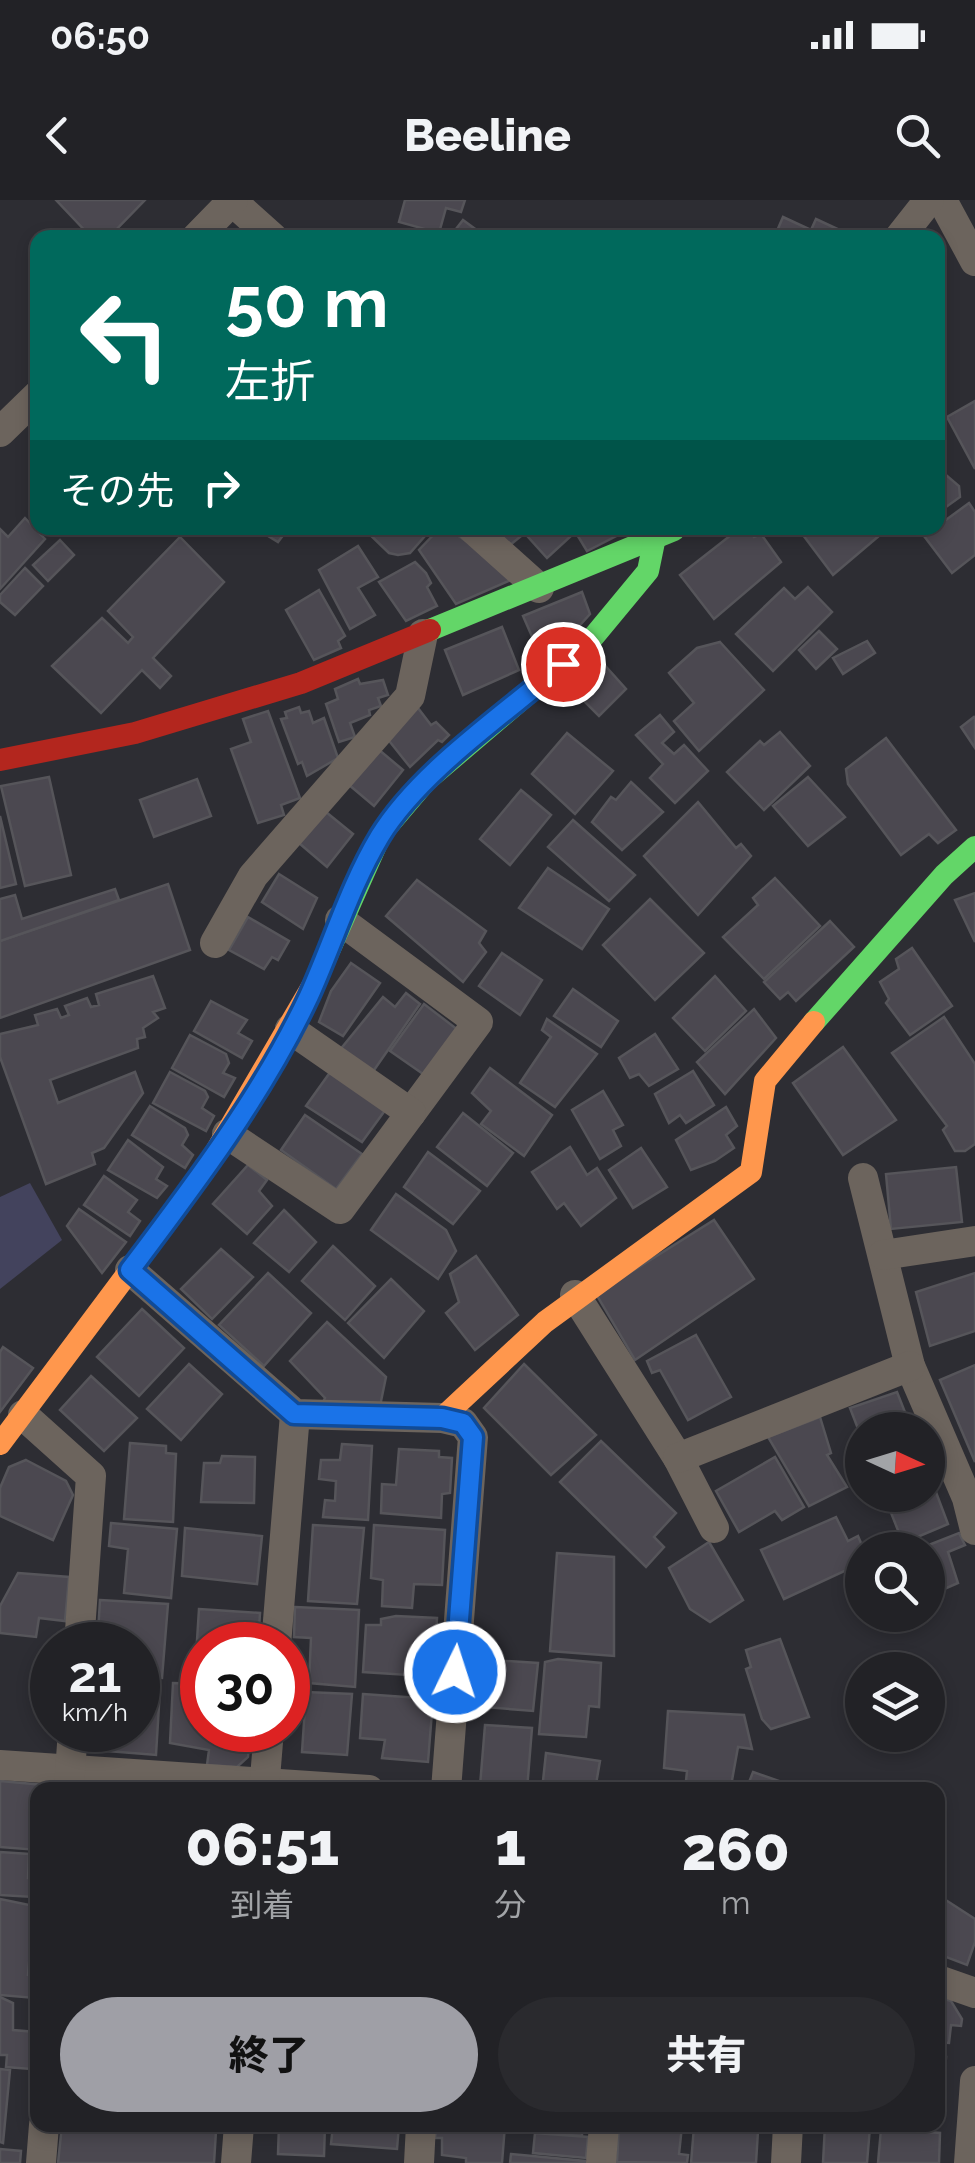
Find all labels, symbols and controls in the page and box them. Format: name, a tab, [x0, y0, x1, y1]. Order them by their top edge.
text: 06:50	[50, 13, 150, 58]
icon: back	[30, 108, 85, 163]
icon: search	[890, 108, 945, 163]
text: Beeline	[404, 109, 571, 162]
text: 50 m	[225, 261, 389, 343]
icon: left	[60, 270, 190, 400]
text: 左折	[225, 355, 315, 408]
icon: right	[194, 460, 249, 515]
text: その先	[60, 468, 174, 513]
pin	[521, 622, 606, 707]
icon: arrive	[536, 637, 591, 692]
north arrow	[845, 1412, 945, 1512]
map controls	[845, 1412, 945, 1752]
button: search	[845, 1532, 945, 1632]
position arrow	[403, 1620, 507, 1724]
speed limit sign: 30	[180, 1622, 310, 1752]
text: 21	[69, 1645, 121, 1704]
button: layers	[845, 1652, 945, 1752]
text: km/h	[62, 1697, 128, 1727]
text: 06:51	[185, 1809, 339, 1879]
text: 1	[495, 1809, 526, 1879]
text: 260	[682, 1814, 790, 1884]
text: m	[721, 1884, 750, 1921]
text: 到着	[230, 1886, 294, 1923]
text: 分	[495, 1886, 527, 1923]
button: 終了	[60, 1997, 478, 2112]
button: 共有	[498, 1997, 915, 2112]

